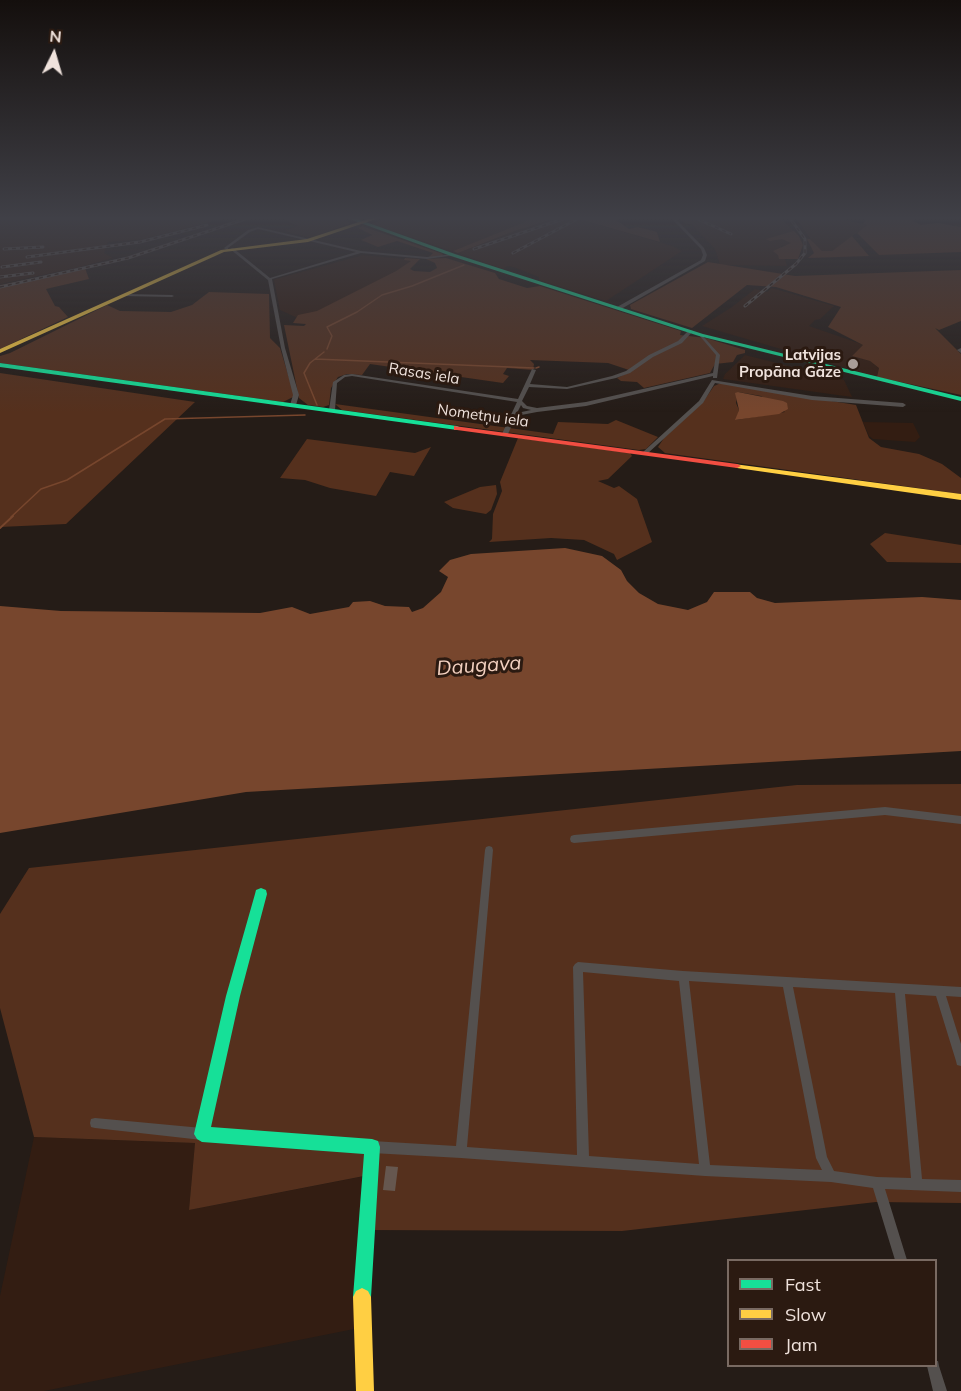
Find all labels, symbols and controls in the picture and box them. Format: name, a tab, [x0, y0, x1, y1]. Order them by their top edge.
north arrow	[24, 24, 84, 84]
text: N	[49, 26, 62, 47]
place label: Latvijas Propāna Gāze	[739, 346, 841, 381]
marker: Latvijas Propāna Gāze	[846, 357, 860, 371]
street label: Rasas iela	[387, 360, 461, 388]
street label: Nometņu iela	[436, 401, 530, 431]
water label: Daugava	[436, 651, 522, 681]
legend	[727, 1259, 937, 1367]
text: Fast	[785, 1273, 821, 1296]
text: Slow	[785, 1303, 826, 1326]
text: Jam	[785, 1333, 818, 1356]

